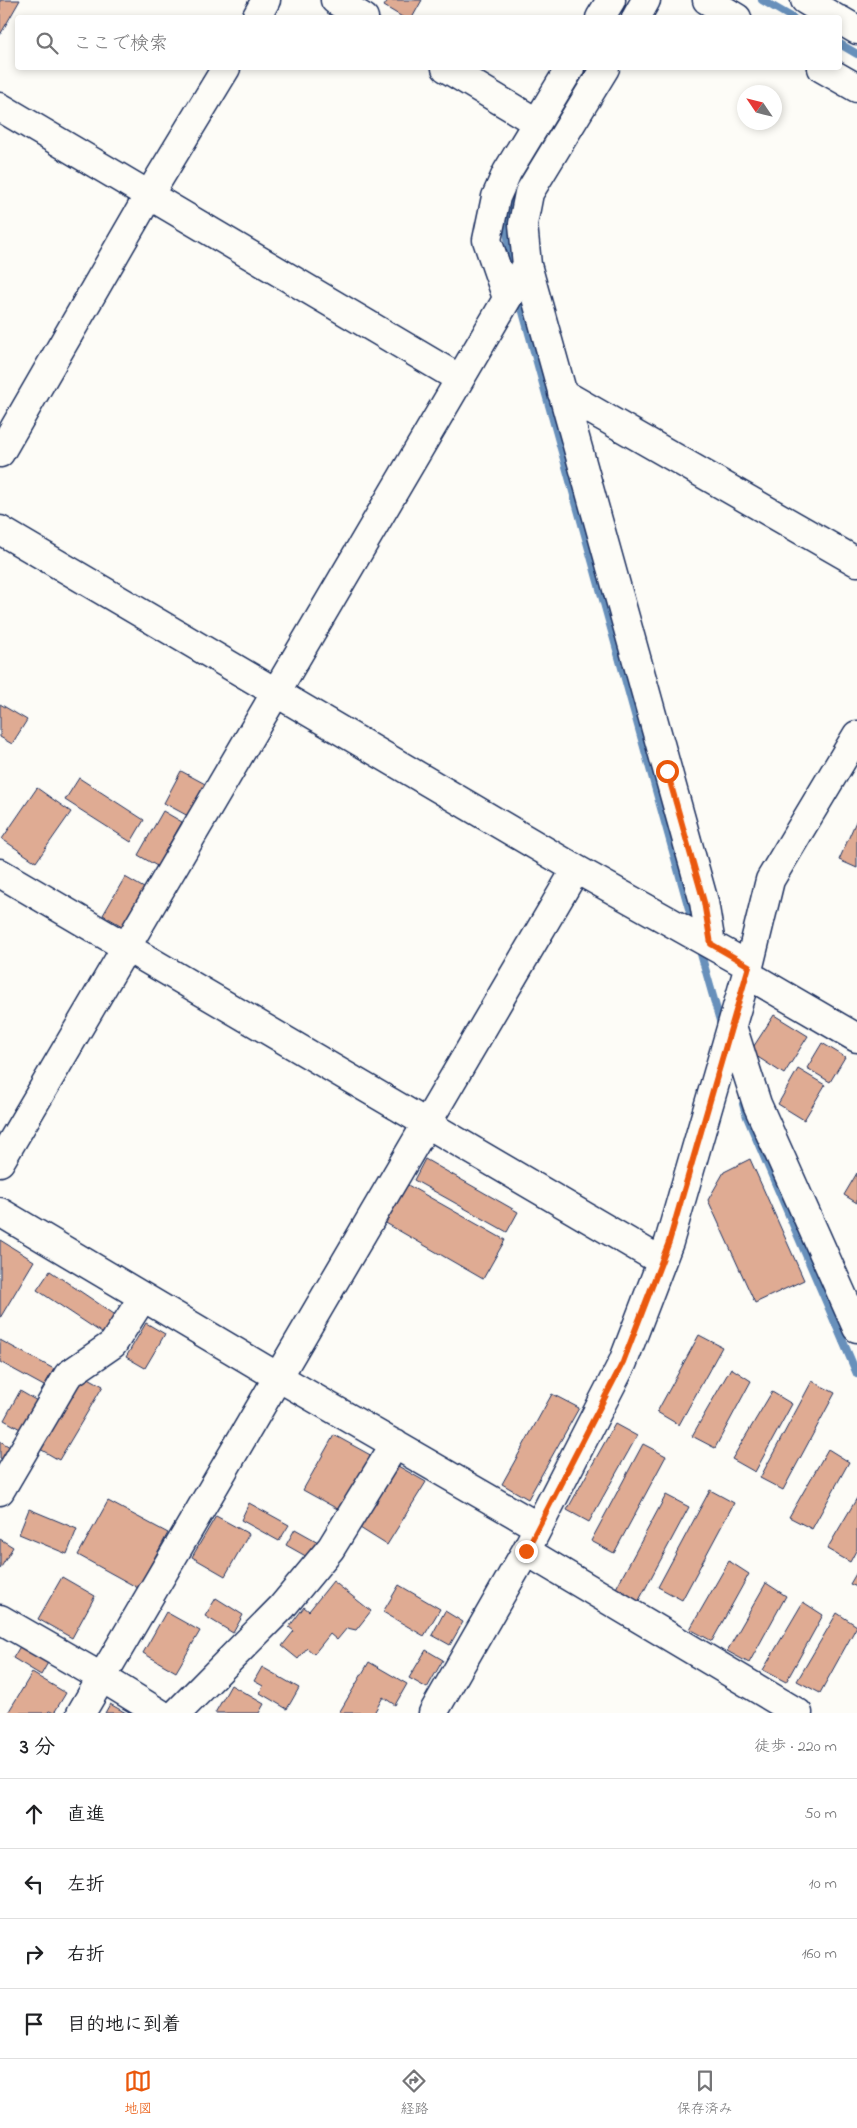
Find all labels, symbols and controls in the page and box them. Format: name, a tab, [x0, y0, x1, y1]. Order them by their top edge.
search box	[15, 15, 842, 70]
icon: search	[33, 29, 61, 57]
text: ここで検索	[73, 31, 168, 58]
north arrow	[737, 85, 782, 130]
route start	[656, 760, 679, 783]
route end	[515, 1540, 538, 1563]
text: 3 分	[20, 1733, 55, 1763]
text: 徒歩 · 220 m	[754, 1735, 837, 1759]
icon: ahead	[20, 1800, 48, 1828]
text: 直進	[67, 1802, 105, 1829]
text: 50 m	[805, 1802, 837, 1826]
icon: left	[20, 1870, 48, 1898]
text: 左折	[67, 1872, 105, 1899]
text: 10 m	[809, 1872, 837, 1896]
icon: right	[20, 1940, 48, 1968]
text: 右折	[67, 1942, 105, 1969]
text: 160 m	[802, 1942, 837, 1966]
icon: arrive	[20, 2010, 48, 2038]
text: 目的地に到着	[67, 2012, 181, 2039]
tab: 地図	[124, 2067, 152, 2120]
tab: 経路	[400, 2067, 428, 2120]
tab: 保存済み	[677, 2067, 733, 2120]

